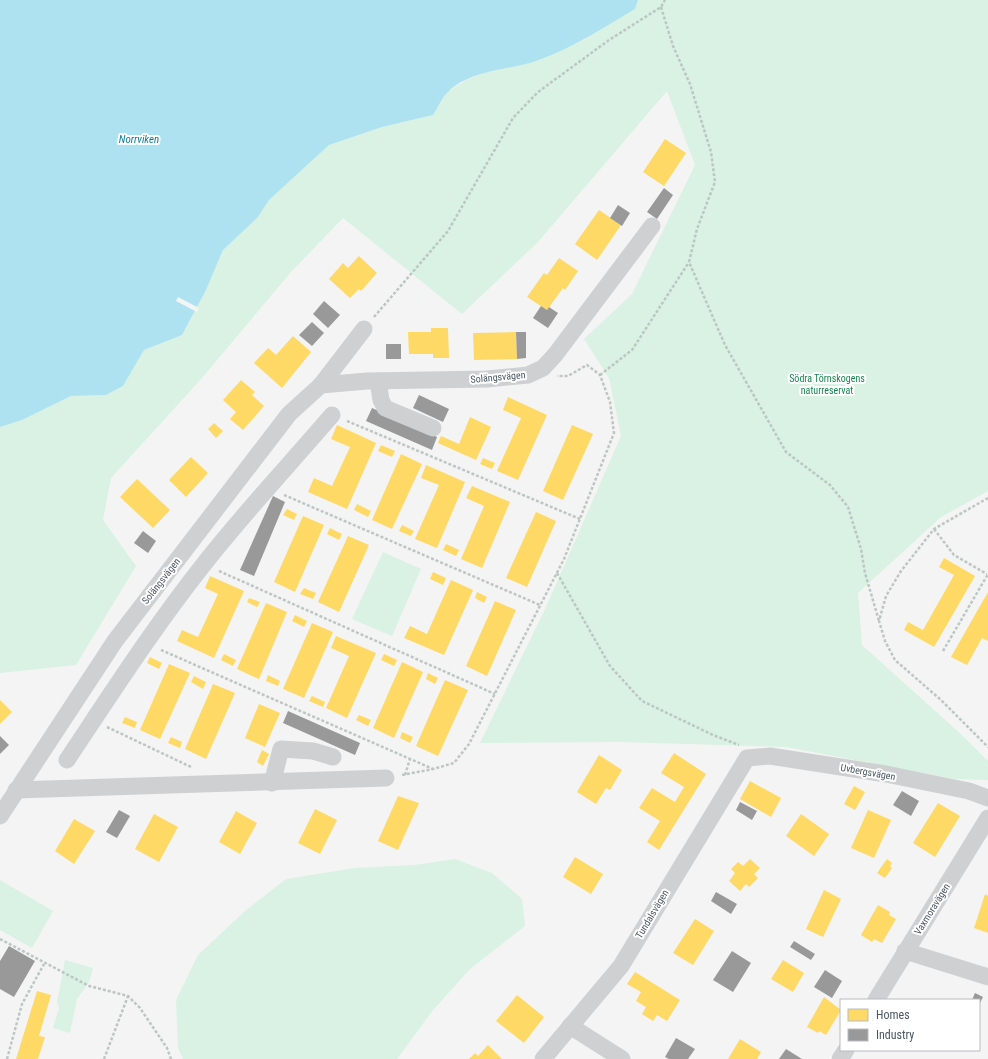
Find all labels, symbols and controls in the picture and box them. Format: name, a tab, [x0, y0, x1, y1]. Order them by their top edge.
water label: Norrviken	[119, 133, 159, 146]
street label: Solängsvägen	[470, 369, 526, 385]
park label: Södra Törnskogens naturreservat	[789, 373, 865, 396]
street label: Solängsvägen	[140, 556, 182, 606]
street label: Uvbergsvägen	[840, 762, 896, 782]
street label: Vaxmoravägen	[912, 881, 952, 937]
street label: Tundalsvägen	[633, 888, 671, 940]
legend	[840, 999, 980, 1051]
text: Homes	[876, 1008, 910, 1022]
text: Industry	[876, 1028, 914, 1042]

